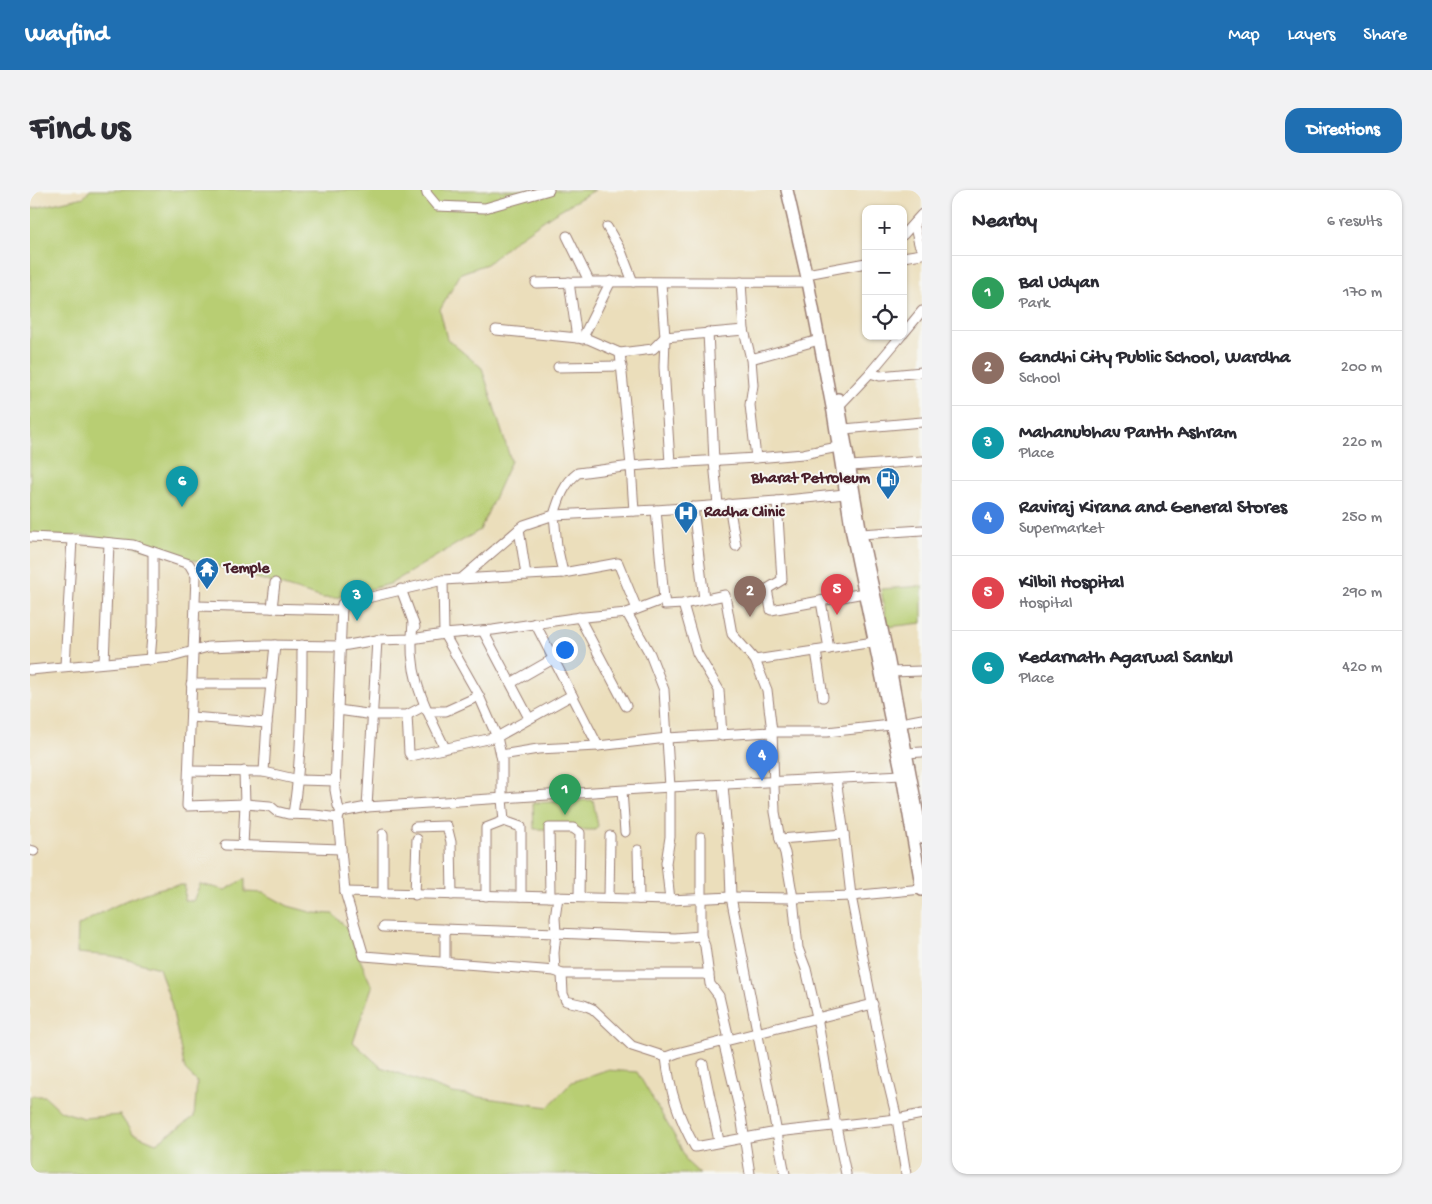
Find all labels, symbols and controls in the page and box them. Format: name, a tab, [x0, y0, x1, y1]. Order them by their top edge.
text: Wayfind	[25, 21, 109, 50]
text: Map	[1228, 25, 1260, 46]
text: Layers	[1288, 25, 1335, 46]
text: Share	[1363, 25, 1407, 46]
button: Directions	[1285, 108, 1402, 153]
text: Find us	[30, 110, 130, 151]
map controls	[862, 205, 907, 340]
button: +	[862, 205, 907, 250]
text: Nearby	[972, 210, 1037, 235]
text: 6 results	[1327, 213, 1382, 232]
button: −	[862, 250, 907, 295]
text: Bal Udyan	[1019, 272, 1099, 295]
text: 1	[985, 284, 991, 303]
text: 170 m	[1343, 284, 1382, 303]
button: locate	[862, 295, 907, 340]
text: Park	[1019, 295, 1050, 314]
text: Gandhi City Public School, Wardha	[1019, 347, 1290, 370]
text: 2	[984, 359, 992, 378]
text: 200 m	[1341, 359, 1382, 378]
text: School	[1019, 370, 1061, 389]
text: Mahanubhav Panth Ashram	[1019, 422, 1237, 445]
text: 3	[984, 434, 992, 453]
text: 220 m	[1342, 434, 1382, 453]
text: Place	[1019, 445, 1054, 464]
pin: 6	[166, 466, 198, 507]
fuel station icon: Bharat Petroleum	[875, 466, 901, 500]
place label: Bharat Petroleum	[750, 470, 871, 489]
text: Raviraj Kirana and General Stores	[1019, 497, 1287, 520]
hospital icon: Radha Clinic	[673, 500, 699, 534]
place label: Radha Clinic	[703, 504, 786, 523]
text: 4	[984, 509, 992, 528]
text: 250 m	[1342, 509, 1382, 528]
text: Supermarket	[1019, 520, 1104, 539]
temple icon: Temple	[194, 556, 220, 590]
place label: Temple	[222, 560, 270, 579]
text: Kilbil Hospital	[1019, 572, 1124, 595]
pin: 5	[821, 574, 853, 615]
pin: 2	[734, 576, 766, 617]
pin: 3	[341, 580, 373, 621]
text: 5	[984, 584, 992, 603]
text: 290 m	[1342, 584, 1382, 603]
text: Hospital	[1019, 595, 1073, 614]
your location	[552, 637, 578, 663]
text: Kedarnath Agarwal Sankul	[1019, 647, 1233, 670]
text: 6	[984, 659, 992, 678]
text: 420 m	[1342, 659, 1382, 678]
text: Place	[1019, 670, 1054, 689]
pin: 4	[746, 740, 778, 781]
pin: 1	[549, 774, 581, 815]

